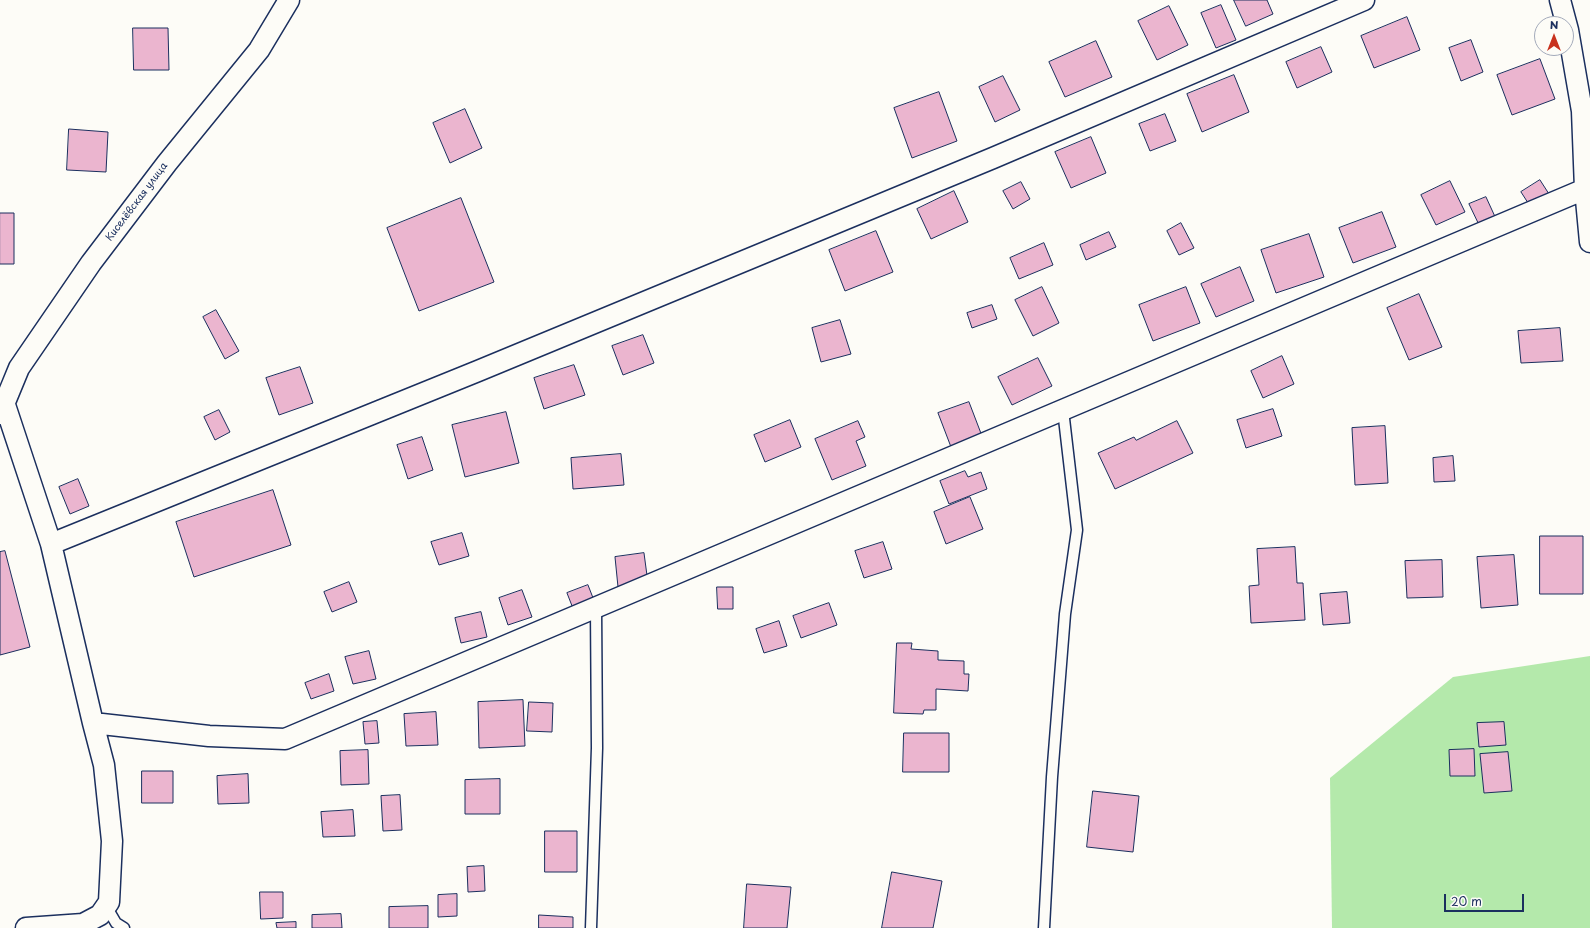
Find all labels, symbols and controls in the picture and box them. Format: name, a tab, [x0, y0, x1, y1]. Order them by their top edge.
north arrow	[1534, 16, 1574, 56]
text: N	[1550, 16, 1558, 33]
street label: Киселёвская улица	[104, 160, 170, 244]
scale bar	[1446, 886, 1526, 912]
text: 20 m	[1451, 892, 1482, 910]

